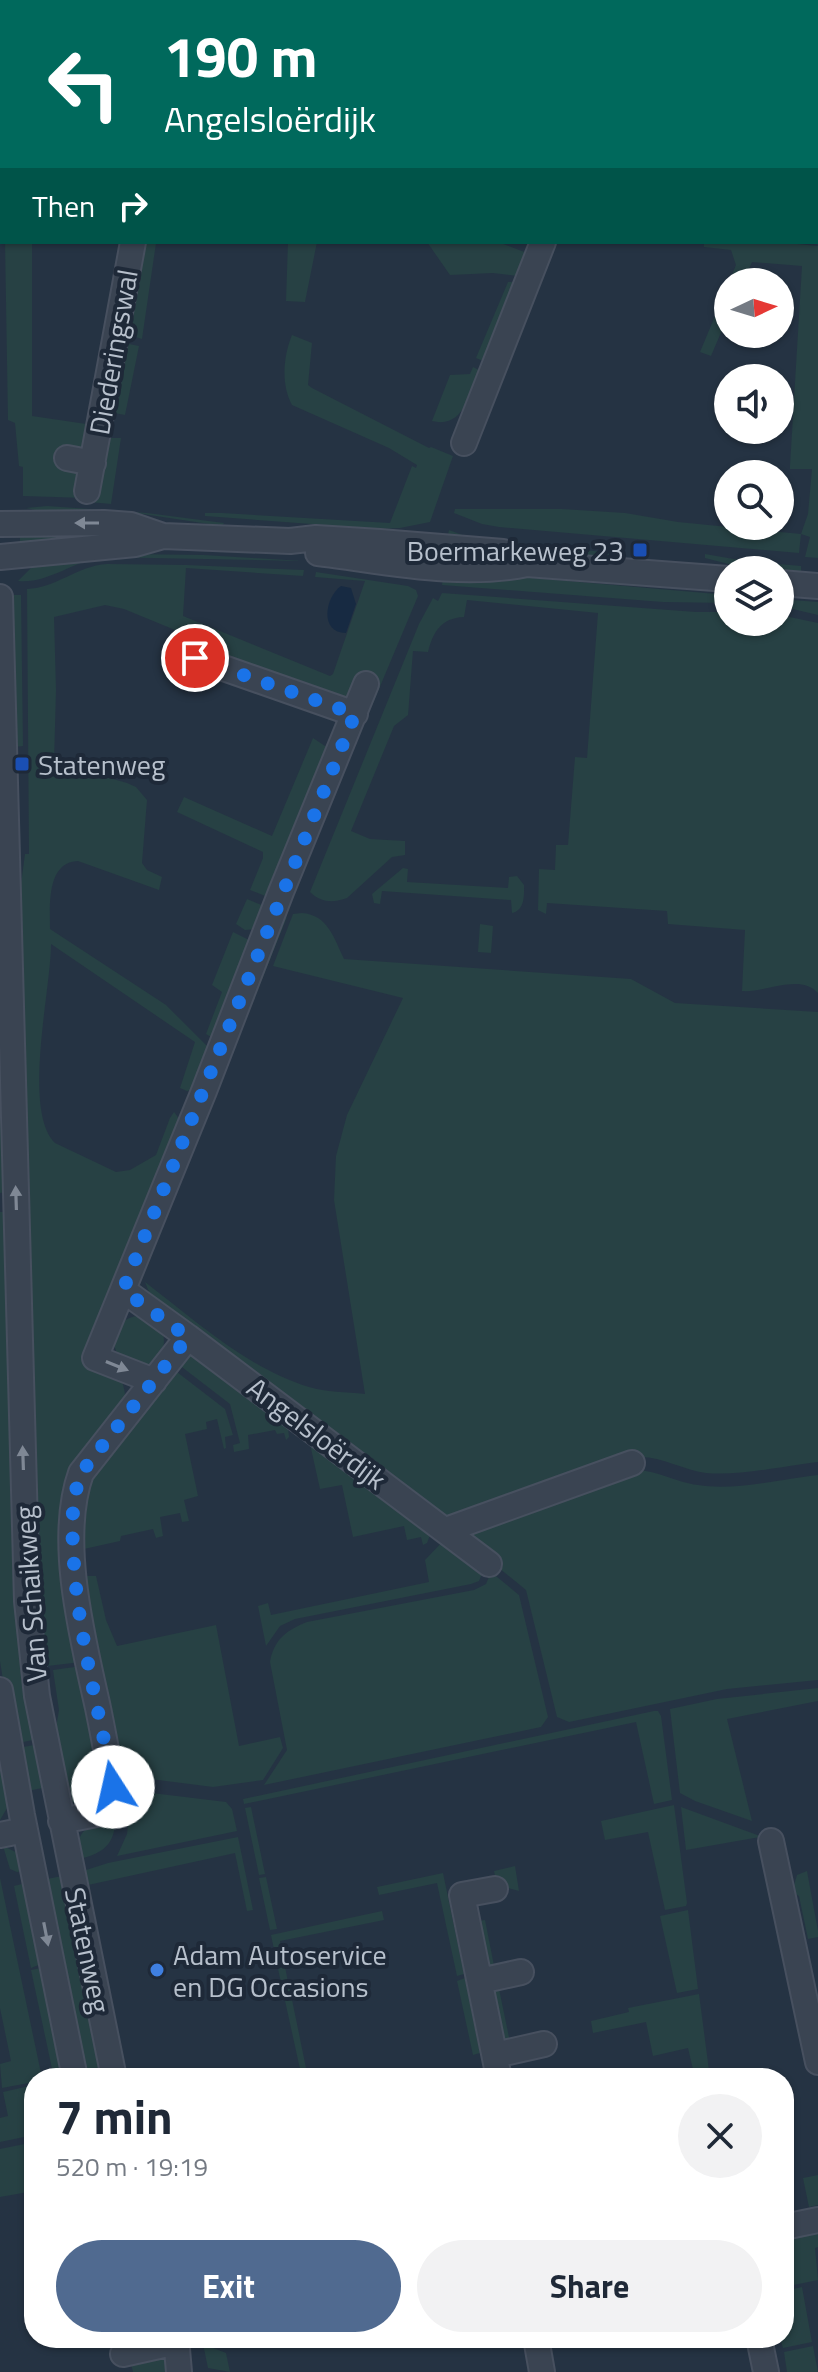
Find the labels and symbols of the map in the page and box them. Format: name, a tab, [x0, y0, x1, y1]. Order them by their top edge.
street label: Diederingswal	[77, 266, 149, 438]
north arrow	[714, 268, 794, 348]
one-way arrow	[74, 517, 99, 529]
place label: Boermarkeweg 23	[407, 529, 624, 572]
marker: Boermarkeweg 23	[631, 541, 649, 559]
pin	[161, 624, 229, 692]
place label: Statenweg	[38, 743, 165, 786]
marker: Statenweg	[13, 755, 31, 773]
one-way arrow	[10, 1185, 22, 1210]
one-way arrow	[105, 1360, 129, 1373]
street label: Angelsloërdijk	[238, 1366, 396, 1500]
one-way arrow	[16, 1445, 29, 1470]
street label: Van Schaikweg	[2, 1504, 58, 1684]
position arrow	[71, 1745, 155, 1829]
street label: Statenweg	[54, 1883, 122, 2017]
one-way arrow	[41, 1922, 53, 1947]
place label: Adam Autoservice en DG Occasions	[173, 1933, 387, 2008]
marker: Adam Autoservice en DG Occasions	[148, 1961, 166, 1979]

